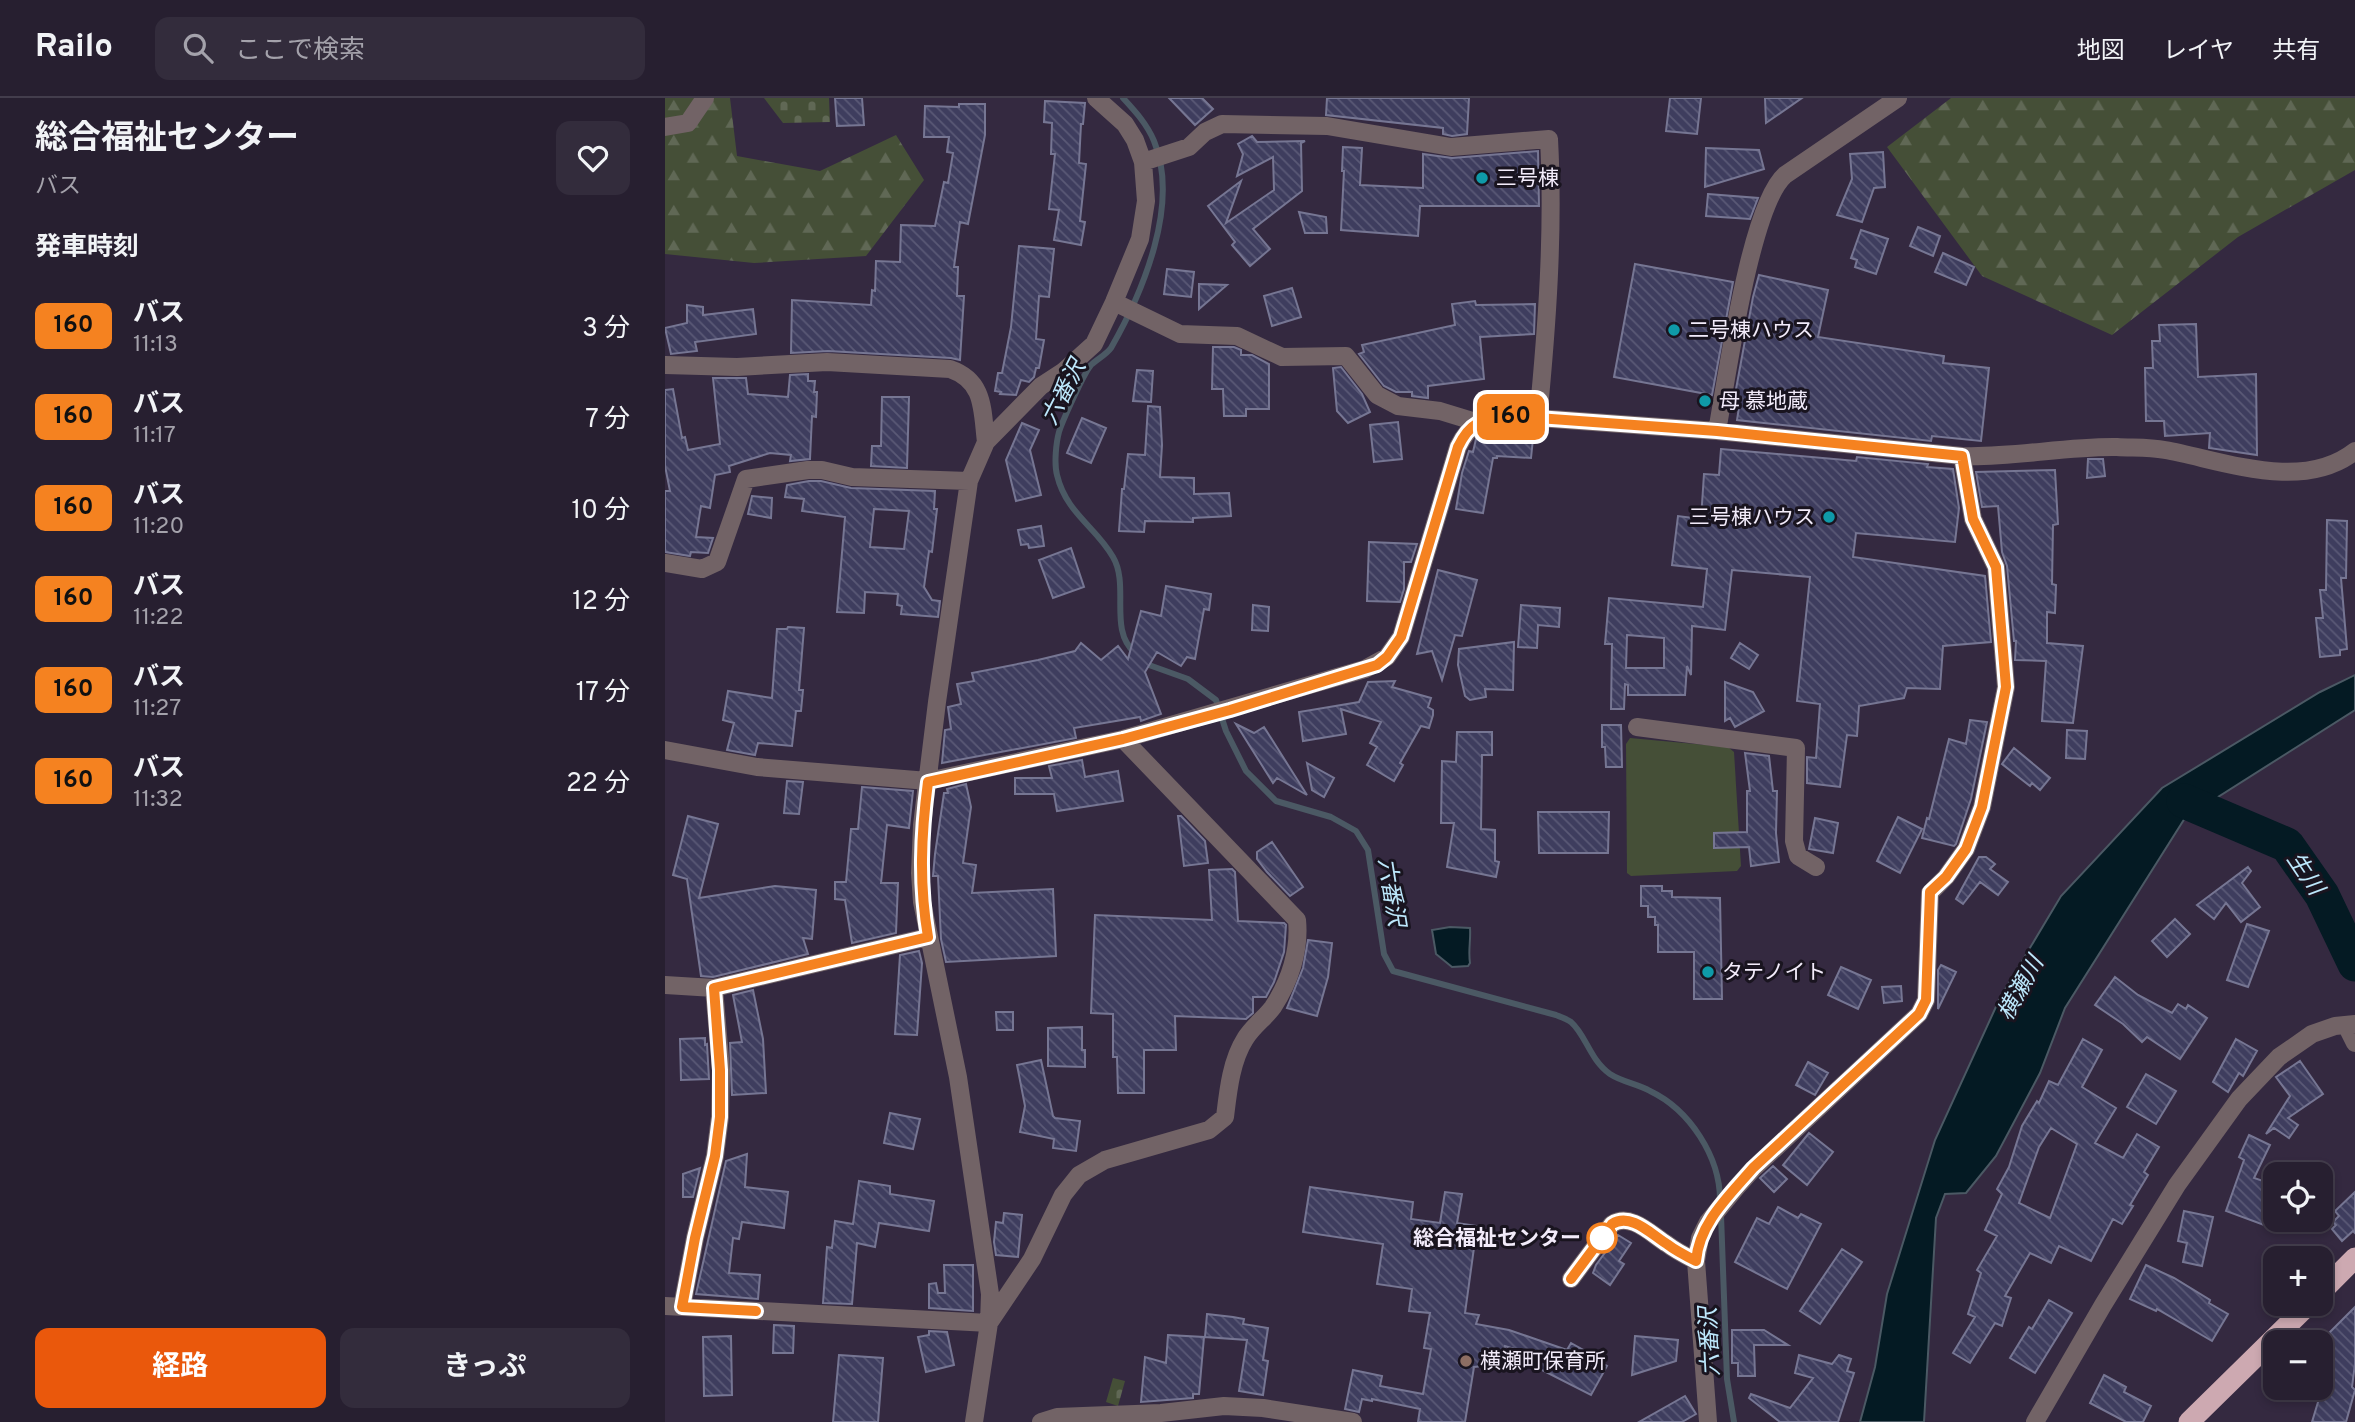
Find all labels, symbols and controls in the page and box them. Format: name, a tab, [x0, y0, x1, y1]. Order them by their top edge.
search box	[155, 17, 645, 80]
text: Railo	[35, 27, 113, 69]
icon: search	[179, 29, 217, 67]
text: ここで検索	[235, 35, 365, 68]
text: 地図	[2077, 37, 2125, 67]
text: レイヤ	[2163, 37, 2234, 67]
text: 共有	[2272, 37, 2320, 67]
text: 総合福祉センター	[35, 119, 299, 161]
button: heart	[556, 121, 630, 195]
place label: 三号棟	[1496, 166, 1559, 193]
marker: 三号棟	[1474, 170, 1490, 186]
text: バス	[35, 173, 81, 202]
text: 発車時刻	[35, 232, 139, 265]
text: バス	[133, 298, 185, 331]
text: 160	[53, 311, 94, 341]
text: 3 分	[582, 313, 630, 346]
place label: 二号棟ハウス	[1688, 318, 1814, 345]
marker: 二号棟ハウス	[1666, 322, 1682, 338]
text: 11:13	[133, 331, 178, 360]
water label: 六番沢	[1037, 353, 1095, 430]
text: バス	[133, 389, 185, 422]
place label: 母 慕地蔵	[1719, 389, 1808, 416]
marker: 母 慕地蔵	[1697, 393, 1713, 409]
line badge: 160	[1471, 394, 1551, 440]
text: 160	[53, 402, 94, 432]
text: 160	[1491, 402, 1531, 432]
text: 7 分	[585, 404, 630, 437]
text: 11:17	[133, 422, 176, 451]
text: バス	[133, 480, 185, 513]
text: 160	[53, 493, 94, 523]
text: 10 分	[571, 495, 630, 528]
place label: 三号棟ハウス	[1689, 505, 1815, 532]
marker: 三号棟ハウス	[1821, 509, 1837, 525]
text: 11:20	[133, 513, 184, 542]
text: バス	[133, 571, 185, 604]
text: 160	[53, 584, 94, 614]
text: 12 分	[572, 586, 630, 619]
text: 11:22	[133, 604, 184, 633]
text: バス	[133, 662, 185, 695]
text: 160	[53, 675, 94, 705]
text: 17 分	[576, 677, 630, 710]
text: 11:27	[133, 695, 181, 724]
text: バス	[133, 753, 185, 786]
text: 160	[53, 766, 94, 796]
text: 22 分	[566, 768, 630, 801]
text: 11:32	[133, 786, 183, 815]
water label: 生川	[2279, 847, 2330, 904]
water label: 六番沢	[1370, 856, 1410, 932]
water label: 横瀬川	[1993, 949, 2053, 1026]
place label: タテノイト	[1722, 960, 1826, 987]
marker: タテノイト	[1700, 964, 1716, 980]
map controls	[2263, 1162, 2333, 1400]
button: locate	[2263, 1162, 2333, 1232]
marker: 総合福祉センター	[1587, 1223, 1617, 1253]
place label: 総合福祉センター	[1413, 1226, 1581, 1253]
button: +	[2263, 1246, 2333, 1316]
water label: 六番沢	[1695, 1304, 1728, 1377]
button: 経路	[35, 1328, 326, 1408]
button: きっぷ	[340, 1328, 630, 1408]
button: −	[2263, 1330, 2333, 1400]
place label: 横瀬町保育所	[1480, 1349, 1606, 1376]
marker: 横瀬町保育所	[1458, 1353, 1474, 1369]

